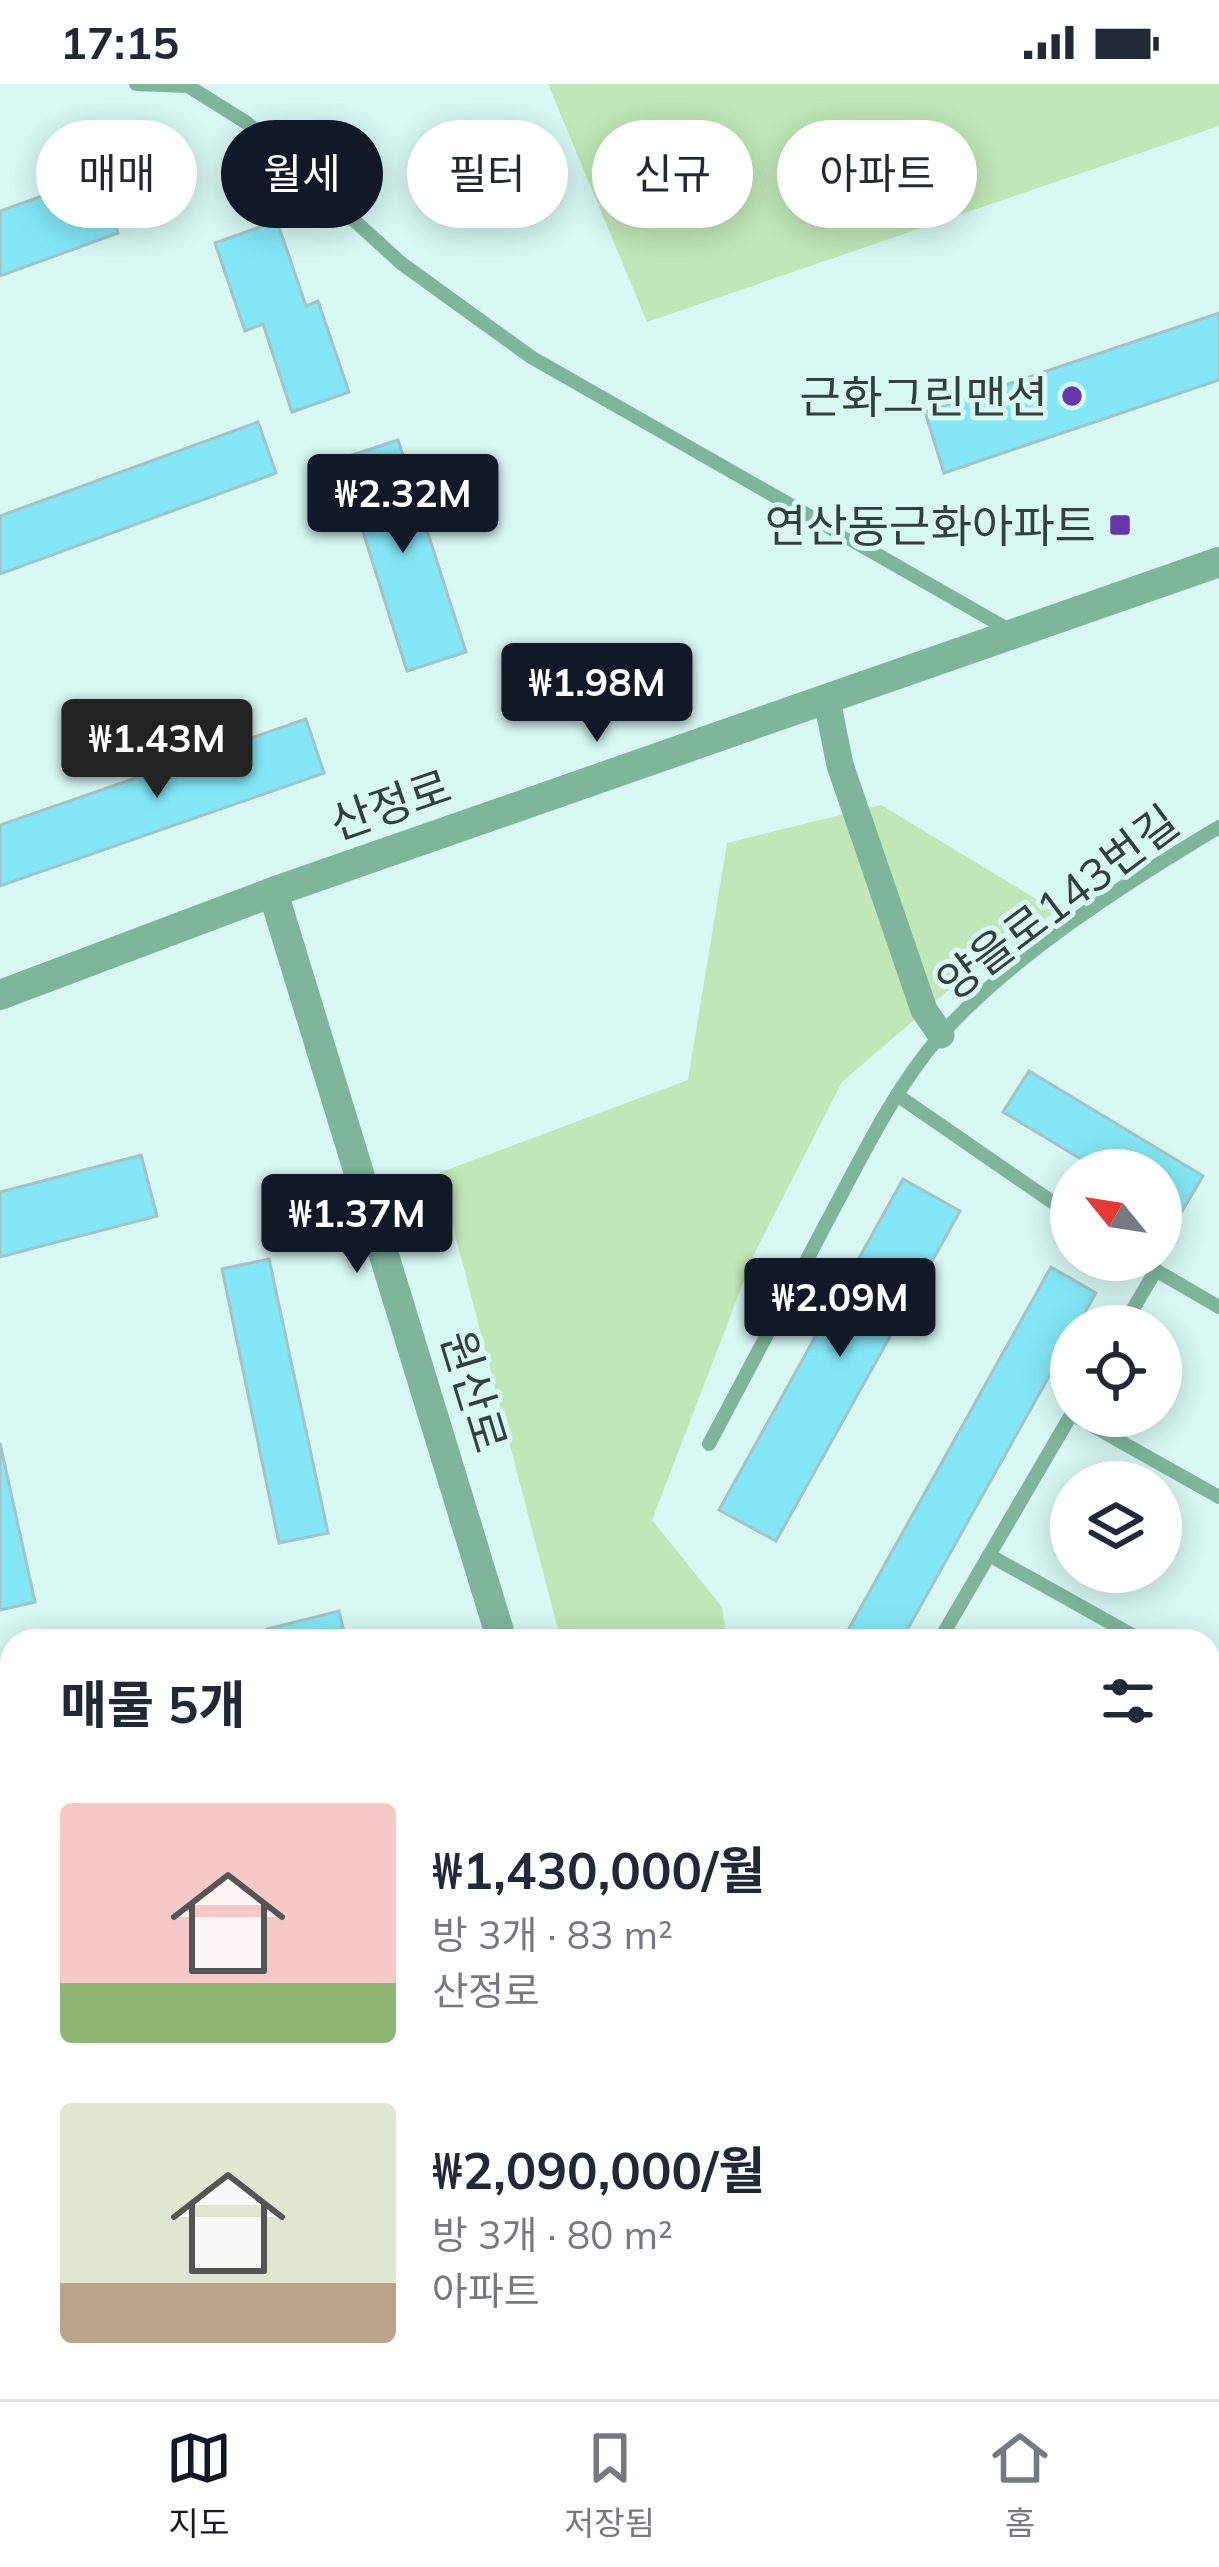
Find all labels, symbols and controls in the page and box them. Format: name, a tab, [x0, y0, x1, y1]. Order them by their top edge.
text: 17:15	[60, 14, 179, 70]
chip: 매매	[36, 120, 197, 228]
chip: 월세	[221, 120, 383, 228]
chip: 필터	[407, 120, 568, 228]
chip: 신규	[592, 120, 753, 228]
chip: 아파트	[777, 120, 977, 228]
place label: 근화그린맨션	[800, 368, 1048, 424]
marker: 근화그린맨션	[1059, 383, 1085, 409]
pin: ₩2.32M	[305, 454, 501, 556]
text: ₩2.32M	[334, 468, 472, 517]
place label: 연산동근화아파트	[765, 497, 1096, 553]
marker: 연산동근화아파트	[1107, 512, 1133, 538]
pin: ₩1.98M	[499, 643, 695, 745]
text: ₩1.98M	[528, 657, 666, 706]
pin: ₩1.43M	[59, 699, 255, 801]
text: ₩1.43M	[88, 713, 226, 762]
street label: 산정로	[322, 757, 458, 851]
street label: 양을로143번길	[925, 793, 1189, 1011]
north arrow	[1050, 1149, 1182, 1281]
map controls	[1050, 1149, 1182, 1593]
pin: ₩1.37M	[259, 1174, 455, 1276]
text: ₩1.37M	[288, 1188, 426, 1237]
pin: ₩2.09M	[742, 1258, 938, 1360]
text: ₩2.09M	[771, 1272, 909, 1321]
button: locate	[1050, 1305, 1182, 1437]
street label: 원산로	[430, 1323, 520, 1459]
button: layers	[1050, 1461, 1182, 1593]
icon: filters	[1095, 1668, 1161, 1734]
text: 매물 5개	[60, 1672, 245, 1736]
text: ₩1,430,000/월	[432, 1838, 765, 1902]
icon: home	[156, 1851, 300, 1995]
text: 방 3개 · 83 m²	[432, 1910, 673, 1959]
text: 산정로	[432, 1966, 540, 2015]
text: ₩2,090,000/월	[432, 2138, 765, 2202]
icon: home	[156, 2151, 300, 2295]
text: 방 3개 · 80 m²	[432, 2210, 673, 2259]
text: 아파트	[432, 2266, 540, 2315]
tab: 지도	[166, 2425, 232, 2545]
tab: 저장됨	[564, 2425, 655, 2545]
tab: 홈	[987, 2425, 1053, 2545]

